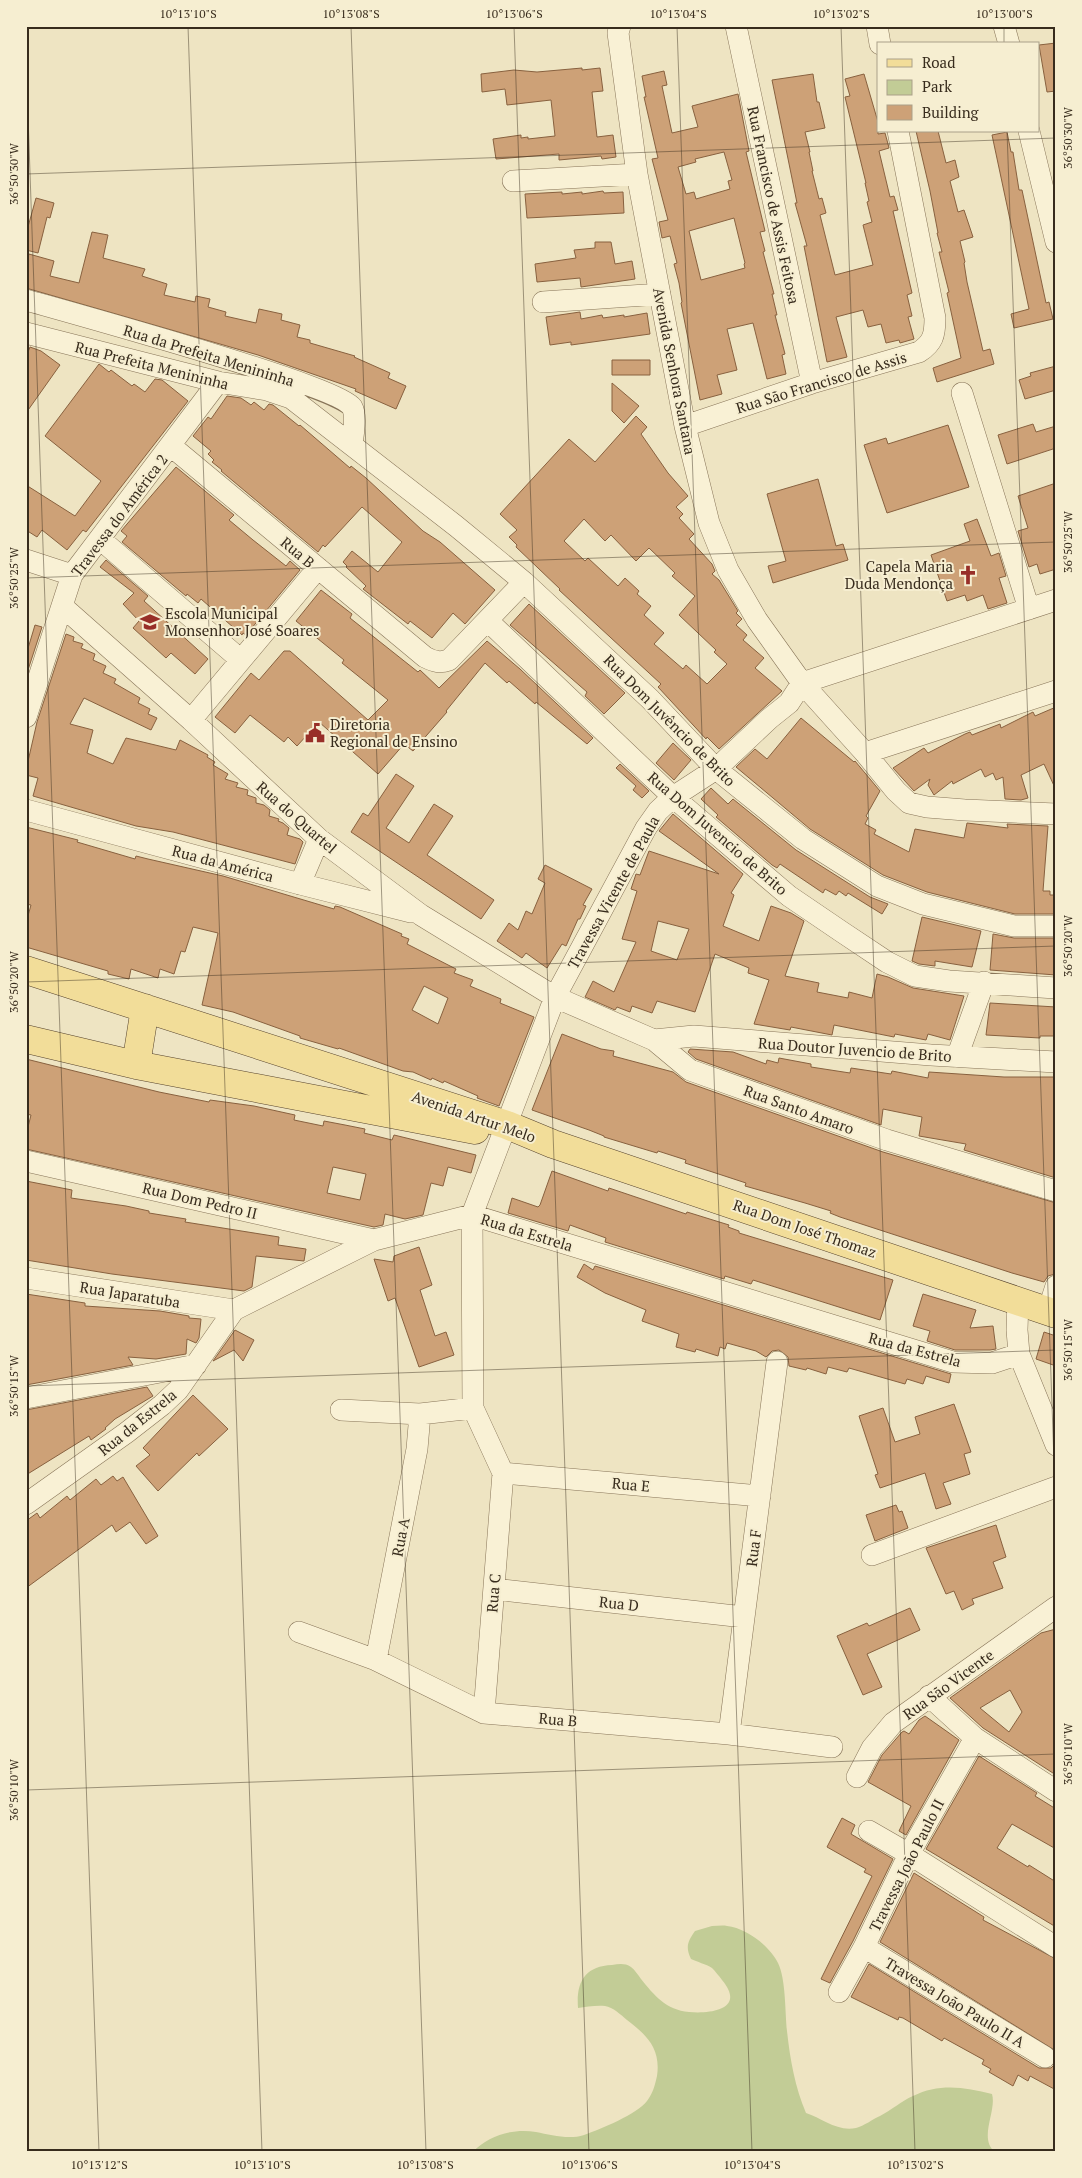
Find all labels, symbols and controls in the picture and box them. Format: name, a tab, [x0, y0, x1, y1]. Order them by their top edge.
text: 10°13'10"S	[159, 6, 217, 21]
text: 10°13'08"S	[322, 6, 380, 21]
text: 10°13'06"S	[485, 6, 543, 21]
text: 10°13'04"S	[649, 6, 707, 21]
text: 10°13'02"S	[812, 6, 870, 21]
text: 10°13'00"S	[975, 6, 1033, 21]
legend	[877, 42, 1040, 132]
text: Road	[922, 52, 955, 72]
text: Park	[922, 76, 952, 96]
text: Building	[922, 102, 980, 122]
street label: Rua Francisco de Assis Feitosa	[743, 104, 805, 306]
text: 36°50'30"W	[1060, 106, 1075, 169]
text: 36°50'30"W	[6, 142, 21, 205]
street label: Avenida Senhora Santana	[649, 286, 701, 457]
street label: Rua da Prefeita Menininha	[121, 319, 297, 391]
street label: Rua Prefeita Menininha	[73, 336, 231, 394]
street label: Rua São Francisco de Assis	[733, 346, 909, 418]
street label: Travessa do América 2	[66, 450, 172, 580]
text: 36°50'25"W	[1060, 510, 1075, 573]
street label: Rua B	[277, 532, 319, 572]
text: 36°50'25"W	[6, 546, 21, 609]
place label: Capela Maria Duda Mendonça	[845, 556, 953, 593]
church icon: Capela Maria Duda Mendonça	[957, 564, 979, 586]
place label: Escola Municipal Monsenhor José Soares	[165, 603, 319, 640]
school or university icon: Escola Municipal Monsenhor José Soares	[139, 611, 161, 633]
street label: Rua Dom Juvêncio de Brito	[600, 650, 740, 790]
place label: Diretoria Regional de Ensino	[330, 714, 458, 751]
public building icon: Diretoria Regional de Ensino	[304, 722, 326, 744]
street label: Rua Dom Juvencio de Brito	[644, 767, 792, 899]
street label: Rua do Quartel	[253, 777, 341, 857]
street label: Travessa Vicente de Paula	[562, 811, 664, 972]
street label: Rua da América	[170, 840, 276, 886]
text: 36°50'20"W	[1060, 914, 1075, 977]
text: 36°50'20"W	[6, 950, 21, 1013]
street label: Rua Doutor Juvencio de Brito	[758, 1032, 952, 1066]
street label: Rua Santo Amaro	[741, 1080, 857, 1138]
street label: Avenida Artur Melo	[409, 1085, 539, 1147]
street label: Rua Dom Pedro II	[140, 1177, 260, 1223]
street label: Rua Dom José Thomaz	[731, 1194, 879, 1262]
street label: Rua da Estrela	[479, 1209, 576, 1256]
street label: Rua Japaratuba	[78, 1276, 182, 1312]
text: 36°50'15"W	[1060, 1318, 1075, 1381]
street label: Rua da Estrela	[866, 1327, 964, 1371]
text: 36°50'15"W	[6, 1354, 21, 1417]
street label: Rua da Estrela	[94, 1384, 181, 1460]
street label: Rua E	[611, 1472, 651, 1496]
street label: Rua A	[386, 1515, 414, 1558]
street label: Rua F	[741, 1528, 765, 1568]
street label: Rua C	[481, 1573, 505, 1613]
street label: Rua D	[598, 1591, 640, 1615]
street label: Rua São Vicente	[899, 1644, 997, 1724]
street label: Rua B	[538, 1707, 578, 1731]
text: 36°50'10"W	[1060, 1722, 1075, 1785]
text: 36°50'10"W	[6, 1758, 21, 1821]
street label: Travessa João Paulo II	[864, 1795, 948, 1935]
street label: Travessa João Paulo II A	[881, 1952, 1029, 2052]
text: 10°13'12"S	[70, 2157, 128, 2172]
text: 10°13'10"S	[233, 2157, 291, 2172]
text: 10°13'08"S	[396, 2157, 454, 2172]
text: 10°13'06"S	[560, 2157, 618, 2172]
text: 10°13'04"S	[723, 2157, 781, 2172]
text: 10°13'02"S	[886, 2157, 944, 2172]

